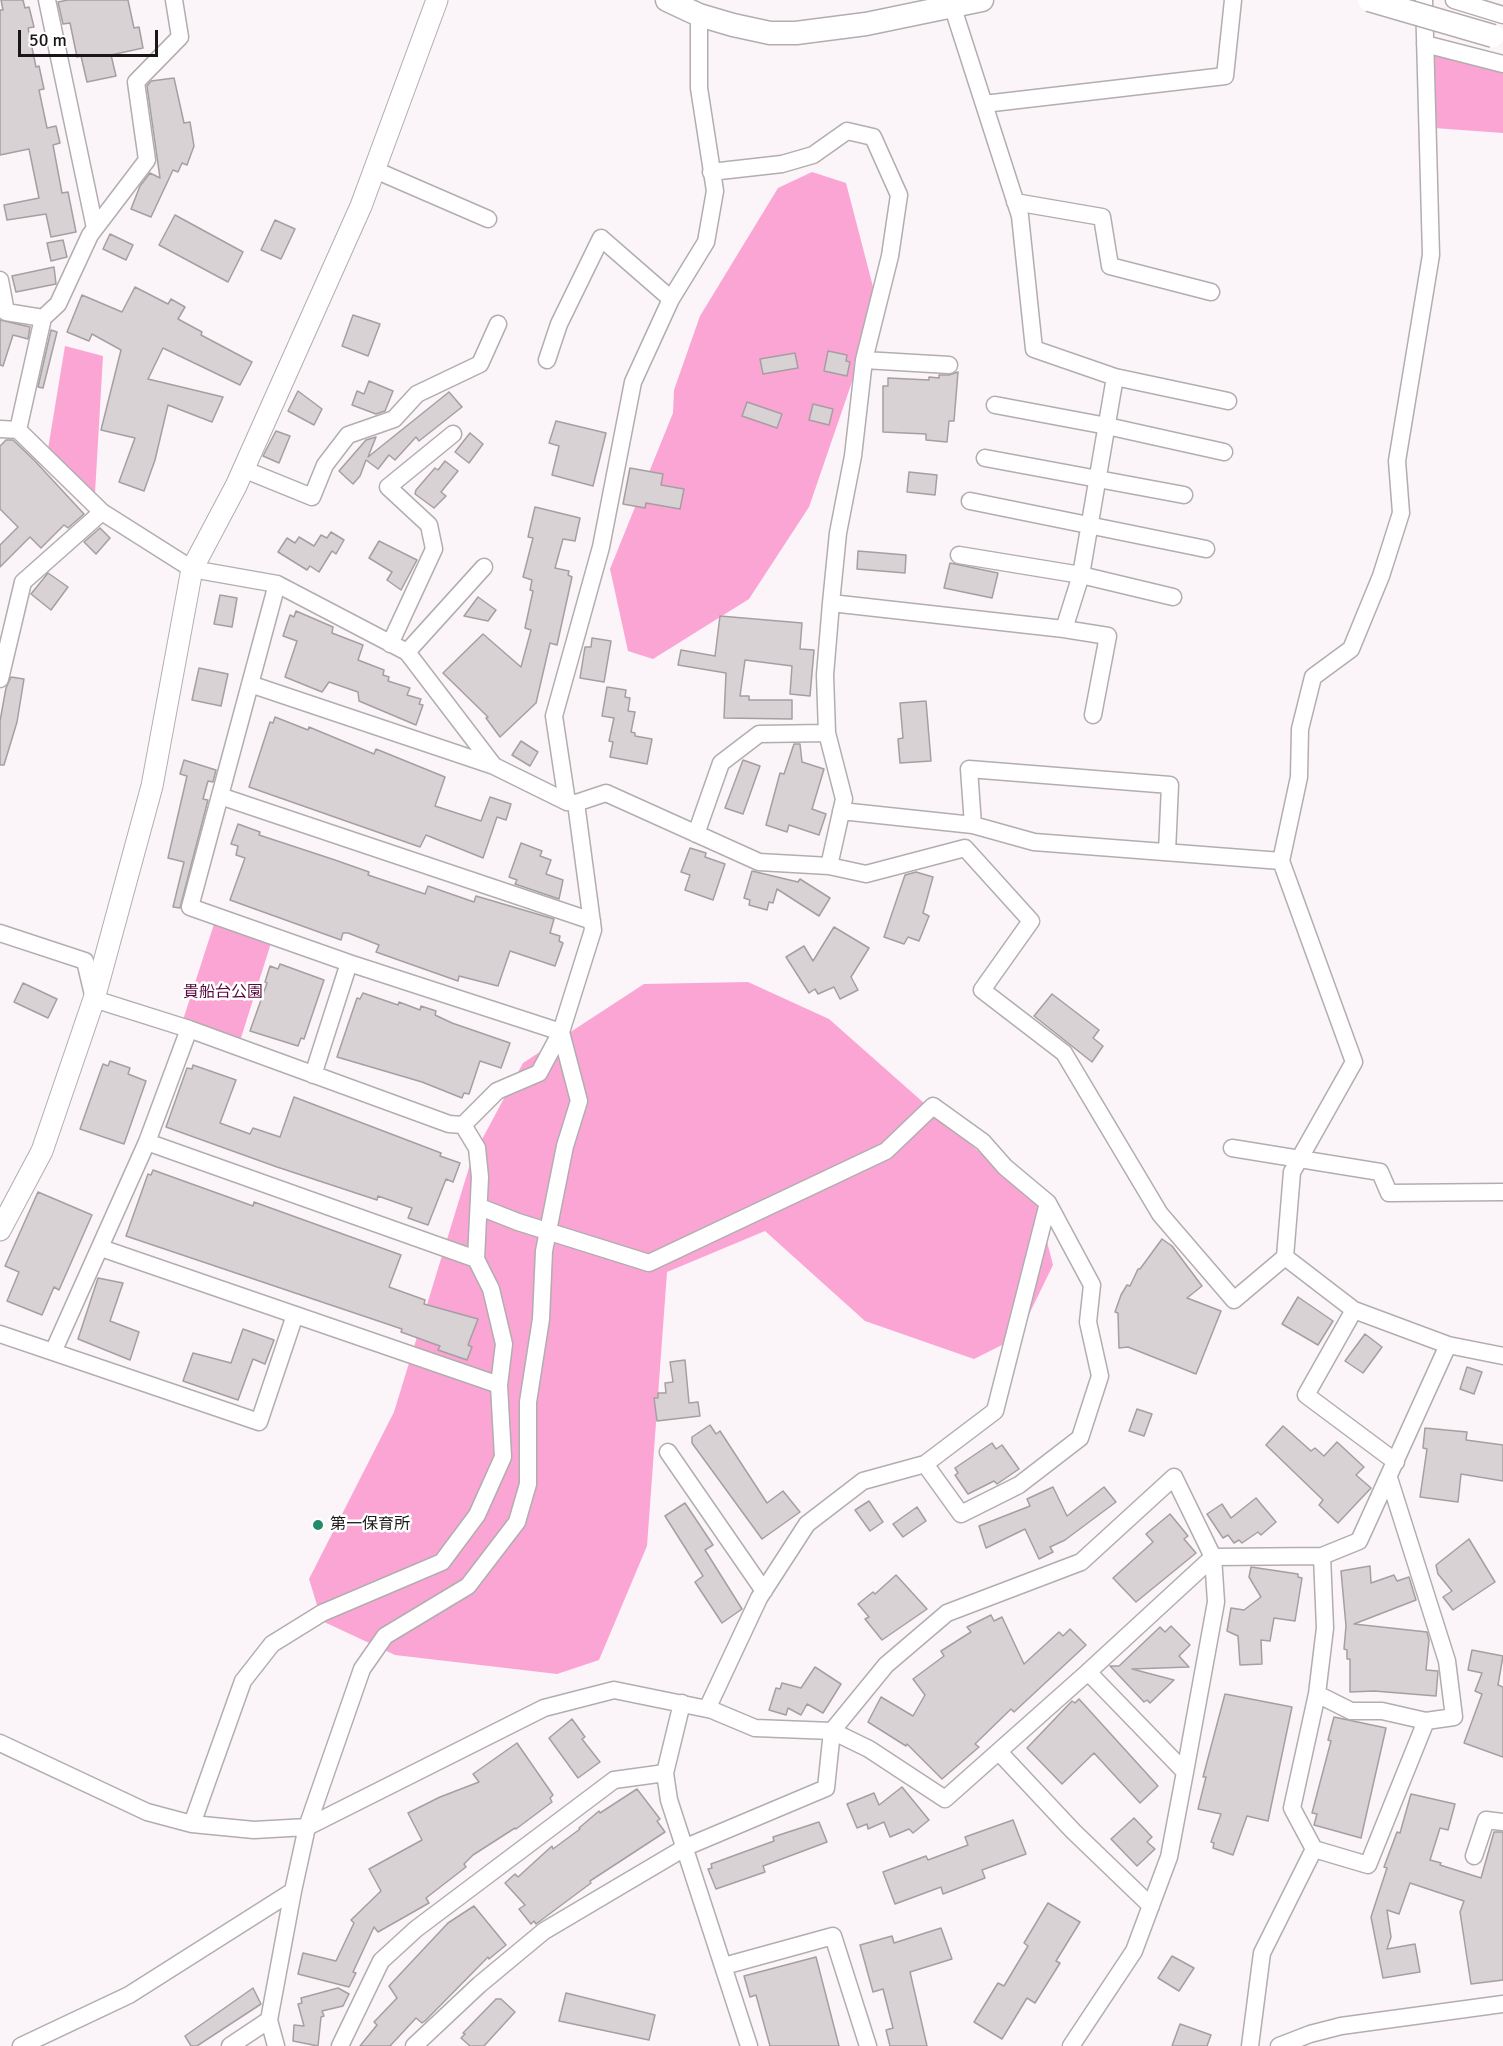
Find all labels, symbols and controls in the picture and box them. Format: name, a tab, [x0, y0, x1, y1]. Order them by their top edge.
scale bar	[21, 18, 160, 56]
text: 50 m	[29, 29, 67, 51]
park label: 貴船台公園	[183, 983, 263, 1003]
place label: 第一保育所	[330, 1515, 410, 1535]
marker: 第一保育所	[311, 1518, 325, 1532]

